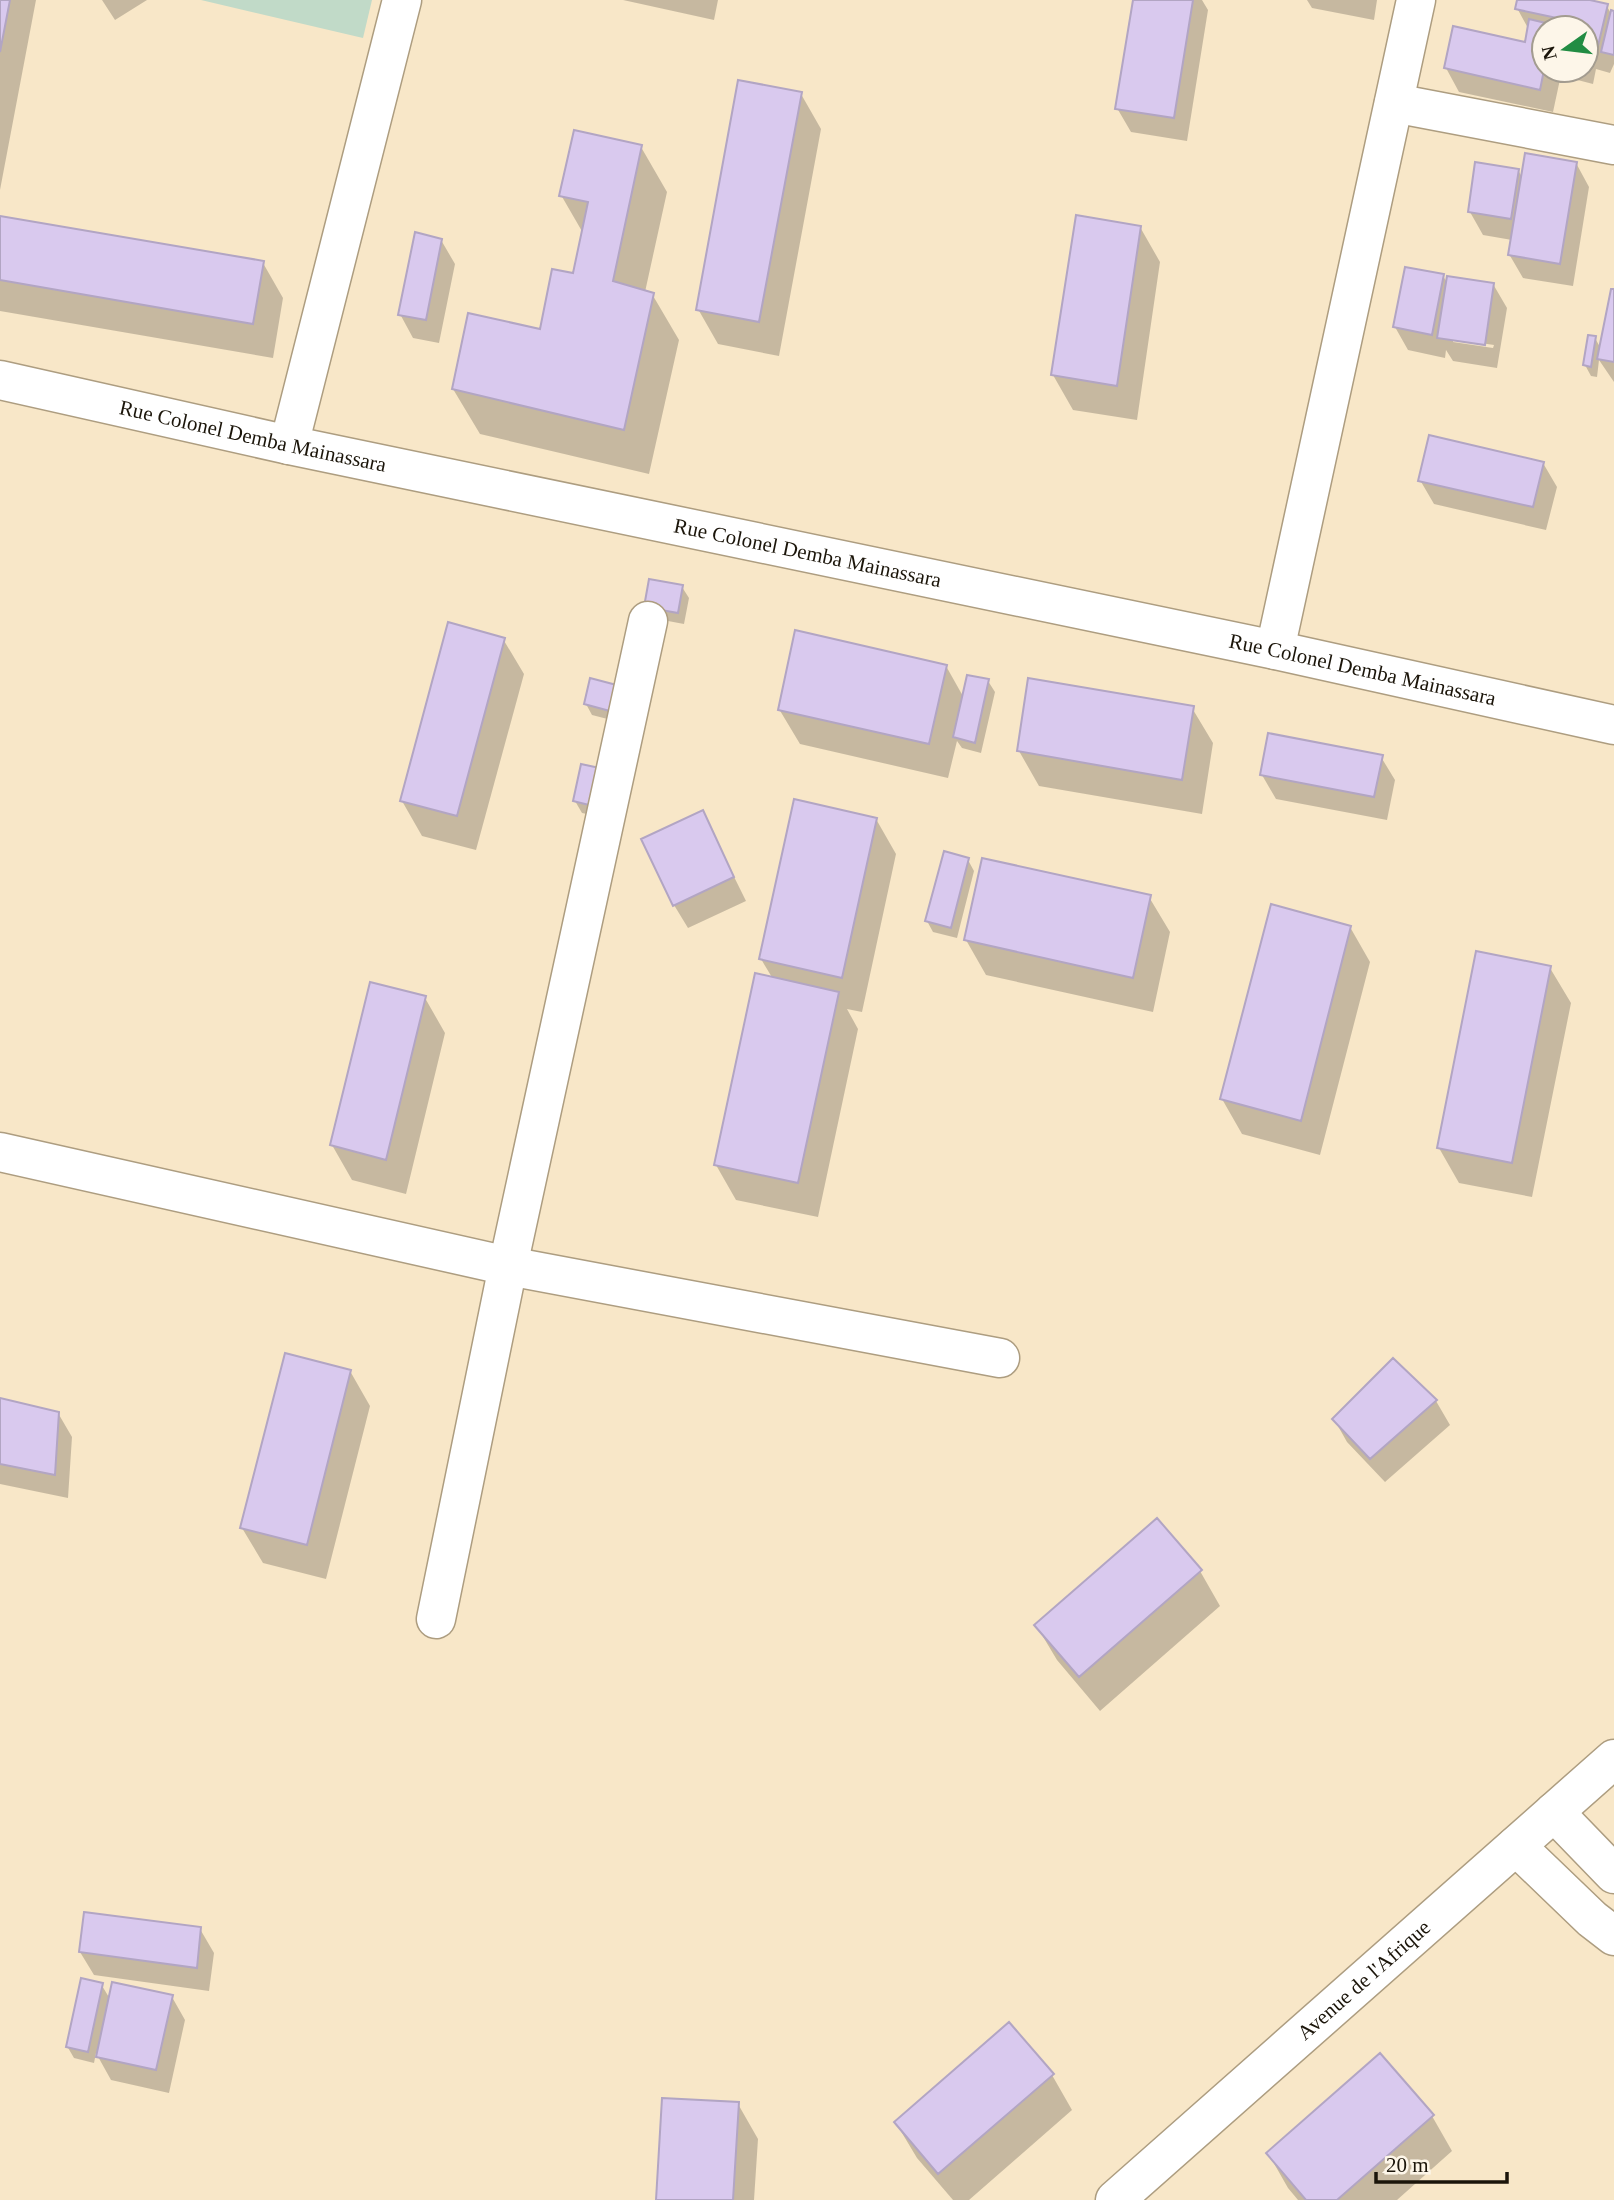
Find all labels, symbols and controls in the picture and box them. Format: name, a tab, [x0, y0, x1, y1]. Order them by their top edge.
north arrow	[1530, 14, 1600, 84]
text: N	[1537, 44, 1561, 62]
street label: Rue Colonel Demba Mainassara	[117, 395, 389, 477]
street label: Rue Colonel Demba Mainassara	[672, 513, 944, 592]
street label: Rue Colonel Demba Mainassara	[1227, 629, 1499, 711]
street label: Avenue de l'Afrique	[1292, 1915, 1435, 2045]
scale bar	[1376, 2140, 1507, 2184]
text: 20 m	[1386, 2153, 1429, 2177]

